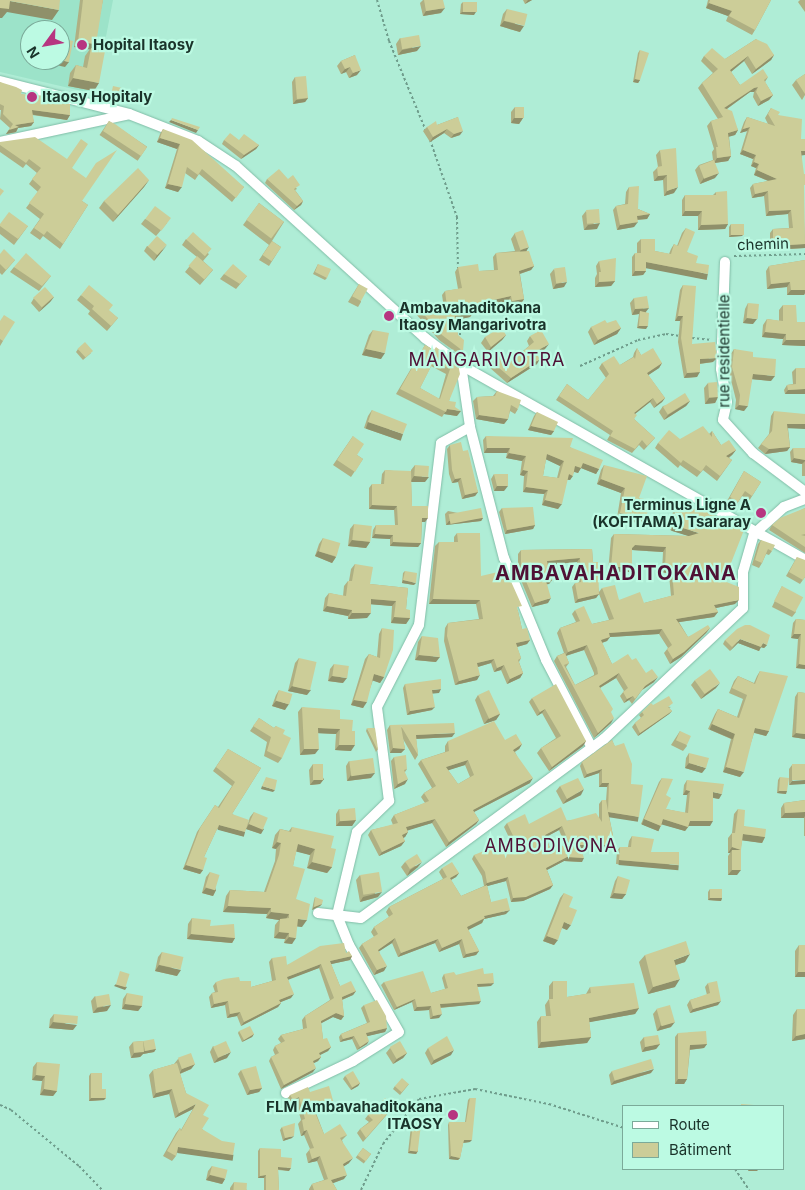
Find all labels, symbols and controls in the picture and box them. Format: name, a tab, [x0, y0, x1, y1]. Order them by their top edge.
north arrow	[20, 20, 70, 70]
place label: Hopital Itaosy	[93, 36, 194, 54]
marker: Hopital Itaosy	[75, 38, 89, 52]
text: N	[23, 44, 43, 62]
place label: Itaosy Hopitaly	[42, 88, 152, 106]
marker: Itaosy Hopitaly	[26, 91, 38, 103]
street label: chemin	[737, 234, 789, 254]
street label: rue residentielle	[715, 294, 733, 408]
place label: Ambavahaditokana Itaosy Mangarivotra	[399, 298, 546, 333]
marker: Ambavahaditokana Itaosy Mangarivotra	[383, 310, 395, 322]
district label: MANGARIVOTRA	[407, 349, 567, 371]
place label: Terminus Ligne A (KOFITAMA) Tsararay	[592, 495, 751, 530]
marker: Terminus Ligne A (KOFITAMA) Tsararay	[755, 507, 767, 519]
district label: AMBAVAHADITOKANA	[493, 561, 739, 585]
district label: AMBODIVONA	[483, 835, 619, 857]
place label: FLM Ambavahaditokana ITAOSY	[266, 1097, 443, 1132]
legend	[622, 1105, 785, 1170]
marker: FLM Ambavahaditokana ITAOSY	[447, 1109, 459, 1121]
text: Route	[669, 1115, 710, 1134]
text: Bâtiment	[669, 1140, 731, 1159]

